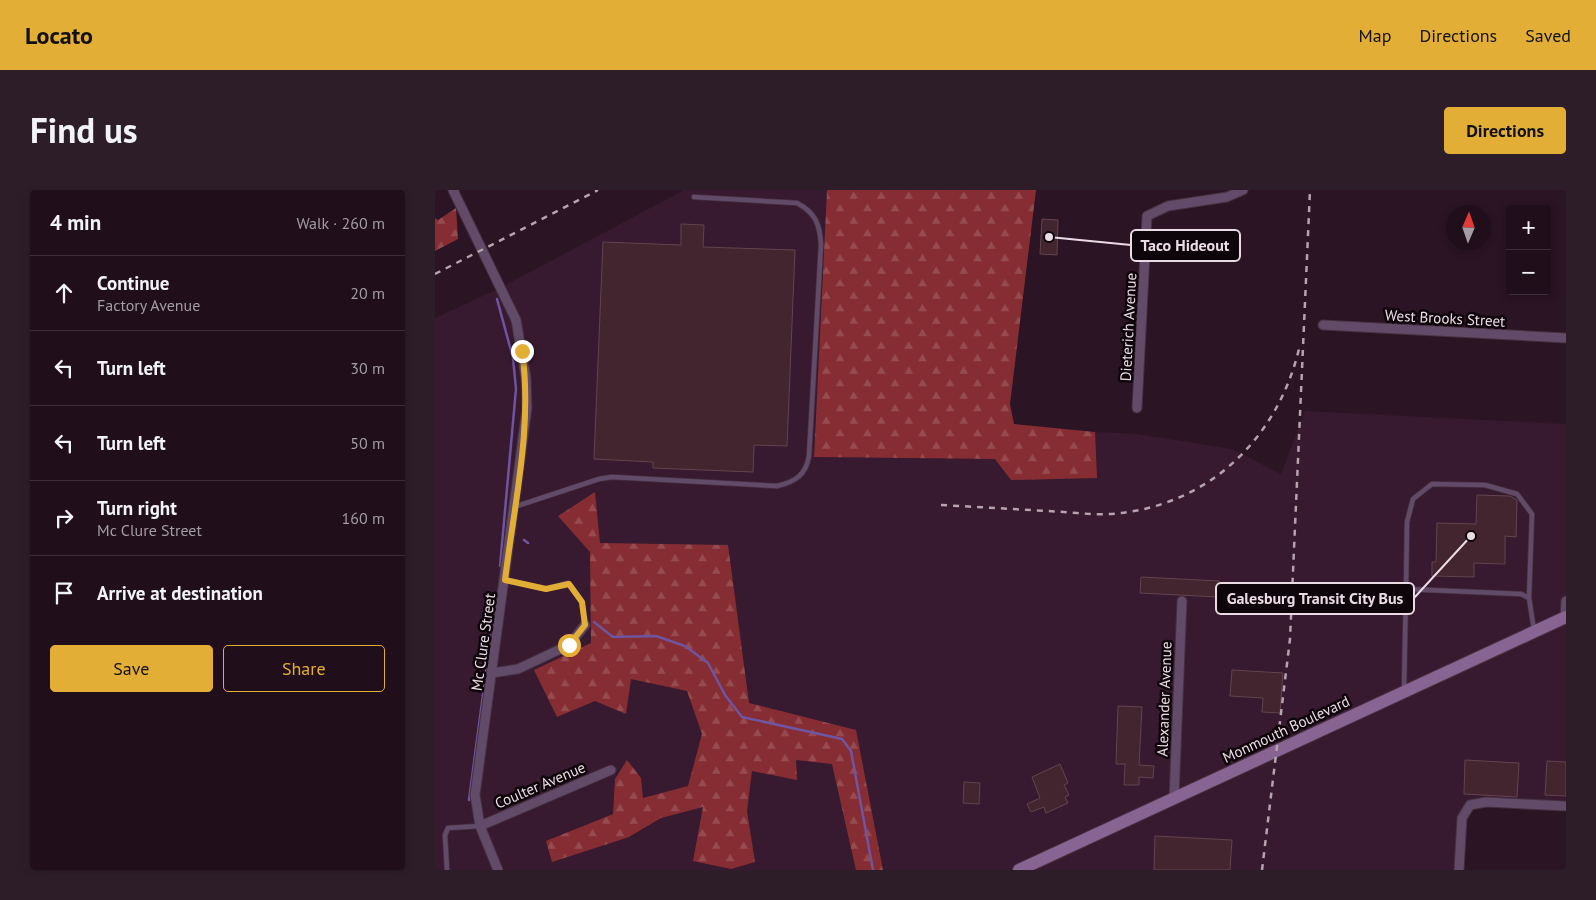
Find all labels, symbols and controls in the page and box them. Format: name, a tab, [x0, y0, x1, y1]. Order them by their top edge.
text: Locato	[25, 20, 93, 51]
text: Map	[1359, 24, 1391, 47]
text: Directions	[1419, 24, 1497, 47]
text: Saved	[1525, 24, 1571, 47]
text: Find us	[30, 107, 138, 153]
button: Directions	[1444, 107, 1566, 154]
north arrow	[1446, 205, 1491, 250]
map controls	[1506, 205, 1551, 295]
button: +	[1506, 205, 1551, 250]
text: 4 min	[50, 209, 101, 236]
text: Walk · 260 m	[296, 213, 385, 233]
callout: Taco Hideout	[1131, 230, 1240, 261]
text: Taco Hideout	[1141, 235, 1230, 255]
button: −	[1506, 250, 1551, 295]
text: Continue	[97, 271, 169, 295]
street label: Dieterich Avenue	[1116, 272, 1140, 382]
icon: ahead	[50, 279, 78, 307]
text: 20 m	[350, 283, 385, 303]
text: Factory Avenue	[97, 295, 200, 315]
street label: West Brooks Street	[1384, 305, 1506, 331]
route end	[511, 340, 534, 363]
icon: left	[50, 354, 78, 382]
text: Turn left	[97, 356, 166, 380]
text: 30 m	[350, 358, 385, 378]
icon: left	[50, 429, 78, 457]
text: Turn left	[97, 431, 166, 455]
text: 50 m	[350, 433, 385, 453]
text: Turn right	[97, 496, 177, 520]
icon: right	[50, 504, 78, 532]
text: 160 m	[342, 508, 385, 528]
text: Mc Clure Street	[97, 520, 202, 540]
icon: arrive	[50, 579, 78, 607]
text: Arrive at destination	[97, 581, 263, 605]
callout: Galesburg Transit City Bus	[1216, 583, 1414, 614]
text: Galesburg Transit City Bus	[1227, 588, 1404, 608]
street label: Mc Clure Street	[467, 592, 499, 692]
route start	[558, 634, 581, 657]
street label: Alexander Avenue	[1152, 641, 1176, 757]
button: Save	[50, 645, 213, 692]
button: Share	[223, 645, 385, 692]
street label: Monmouth Boulevard	[1219, 691, 1353, 767]
street label: Coulter Avenue	[492, 757, 588, 813]

